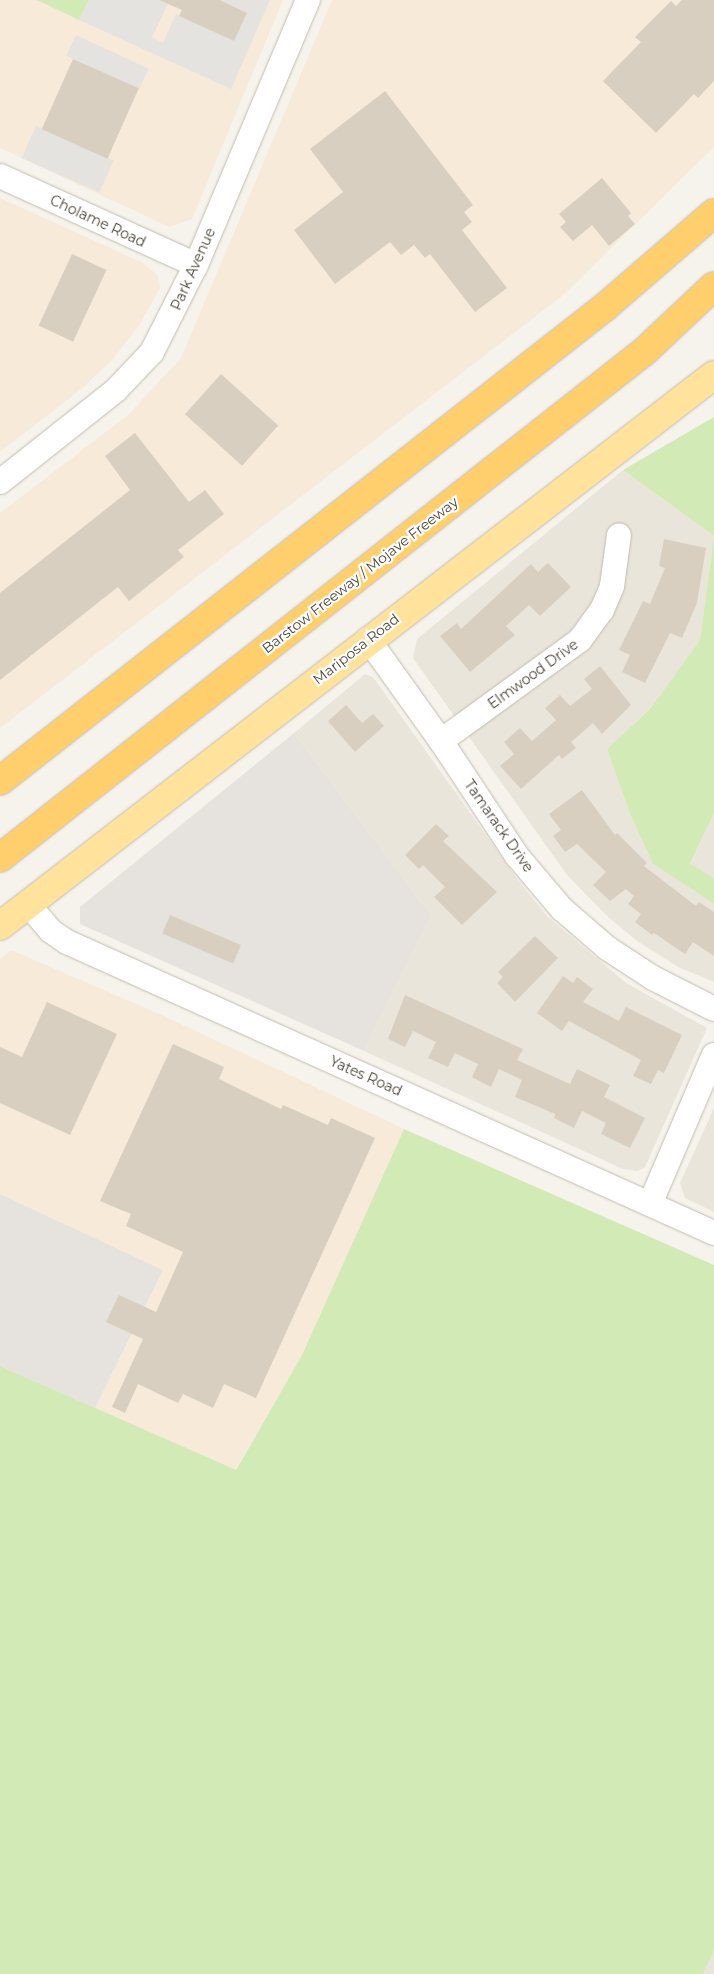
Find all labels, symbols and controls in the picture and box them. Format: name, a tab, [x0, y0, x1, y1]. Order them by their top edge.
street label: Cholame Road	[47, 191, 149, 251]
street label: Park Avenue	[167, 225, 219, 313]
street label: Barstow Freeway / Mojave Freeway	[259, 493, 461, 657]
street label: Mariposa Road	[310, 610, 402, 688]
street label: Elmwood Drive	[485, 636, 581, 712]
street label: Tamarack Drive	[461, 777, 537, 875]
street label: Yates Road	[327, 1053, 405, 1099]

